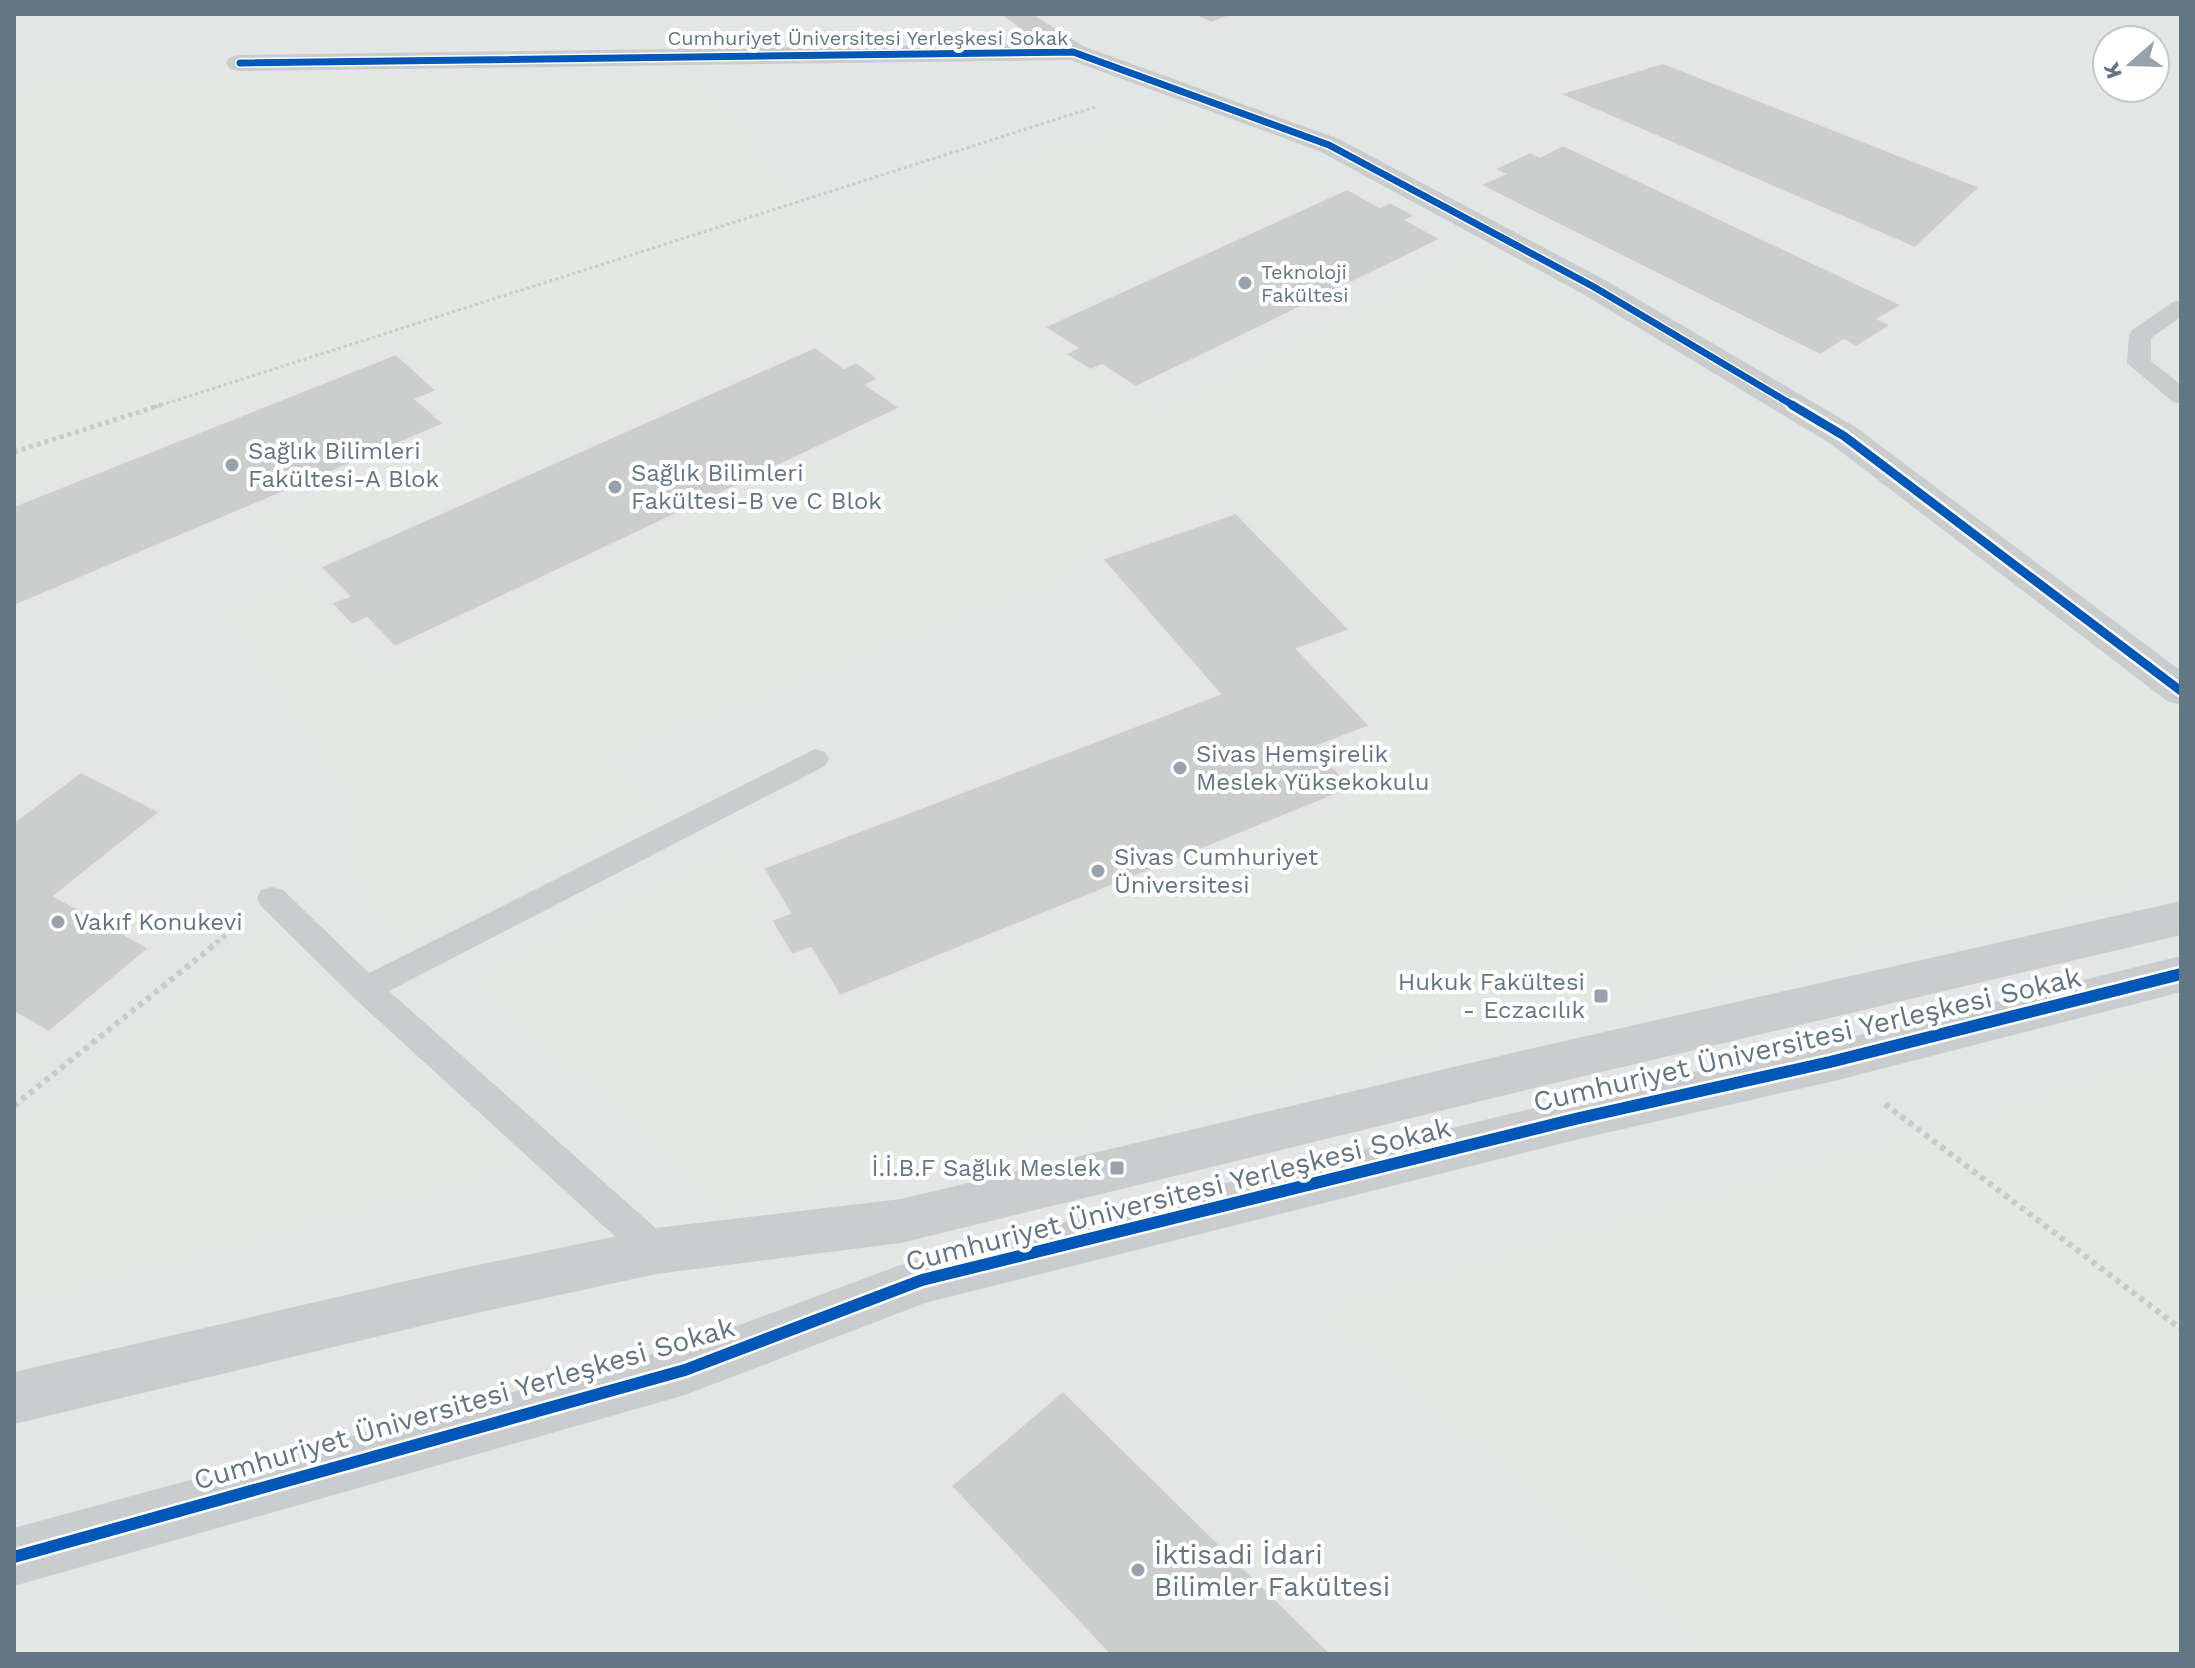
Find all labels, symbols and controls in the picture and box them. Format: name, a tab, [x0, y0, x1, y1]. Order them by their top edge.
north arrow	[2091, 24, 2171, 104]
street label: Cumhuriyet Üniversitesi Yerleşkesi Sokak	[668, 26, 1068, 50]
text: K	[2098, 59, 2127, 82]
place label: Teknoloji Fakültesi	[1261, 260, 1349, 307]
marker: Teknoloji Fakültesi	[1236, 274, 1254, 292]
place label: Sağlık Bilimleri Fakültesi-A Blok	[248, 437, 439, 493]
marker: Sağlık Bilimleri Fakültesi-A Blok	[223, 456, 241, 474]
place label: Sağlık Bilimleri Fakültesi-B ve C Blok	[631, 459, 882, 515]
marker: Sağlık Bilimleri Fakültesi-B ve C Blok	[606, 478, 624, 496]
place label: Sivas Hemşirelik Meslek Yüksekokulu	[1196, 740, 1430, 796]
marker: Sivas Hemşirelik Meslek Yüksekokulu	[1171, 759, 1189, 777]
place label: Sivas Cumhuriyet Üniversitesi	[1114, 843, 1318, 899]
marker: Sivas Cumhuriyet Üniversitesi	[1089, 862, 1107, 880]
place label: Vakıf Konukevi	[74, 908, 243, 936]
marker: Vakıf Konukevi	[49, 913, 67, 931]
street label: Cumhuriyet Üniversitesi Yerleşkesi Sokak	[1530, 960, 2084, 1119]
place label: Hukuk Fakültesi - Eczacılık	[1398, 968, 1585, 1024]
marker: Hukuk Fakültesi - Eczacılık	[1592, 987, 1610, 1005]
street label: Cumhuriyet Üniversitesi Yerleşkesi Sokak	[902, 1111, 1454, 1278]
place label: İ.İ.B.F Sağlık Meslek	[872, 1154, 1101, 1182]
marker: İ.İ.B.F Sağlık Meslek	[1108, 1159, 1126, 1177]
street label: Cumhuriyet Üniversitesi Yerleşkesi Sokak	[190, 1310, 739, 1497]
place label: İktisadi İdari Bilimler Fakültesi	[1154, 1538, 1390, 1603]
marker: İktisadi İdari Bilimler Fakültesi	[1129, 1561, 1147, 1579]

